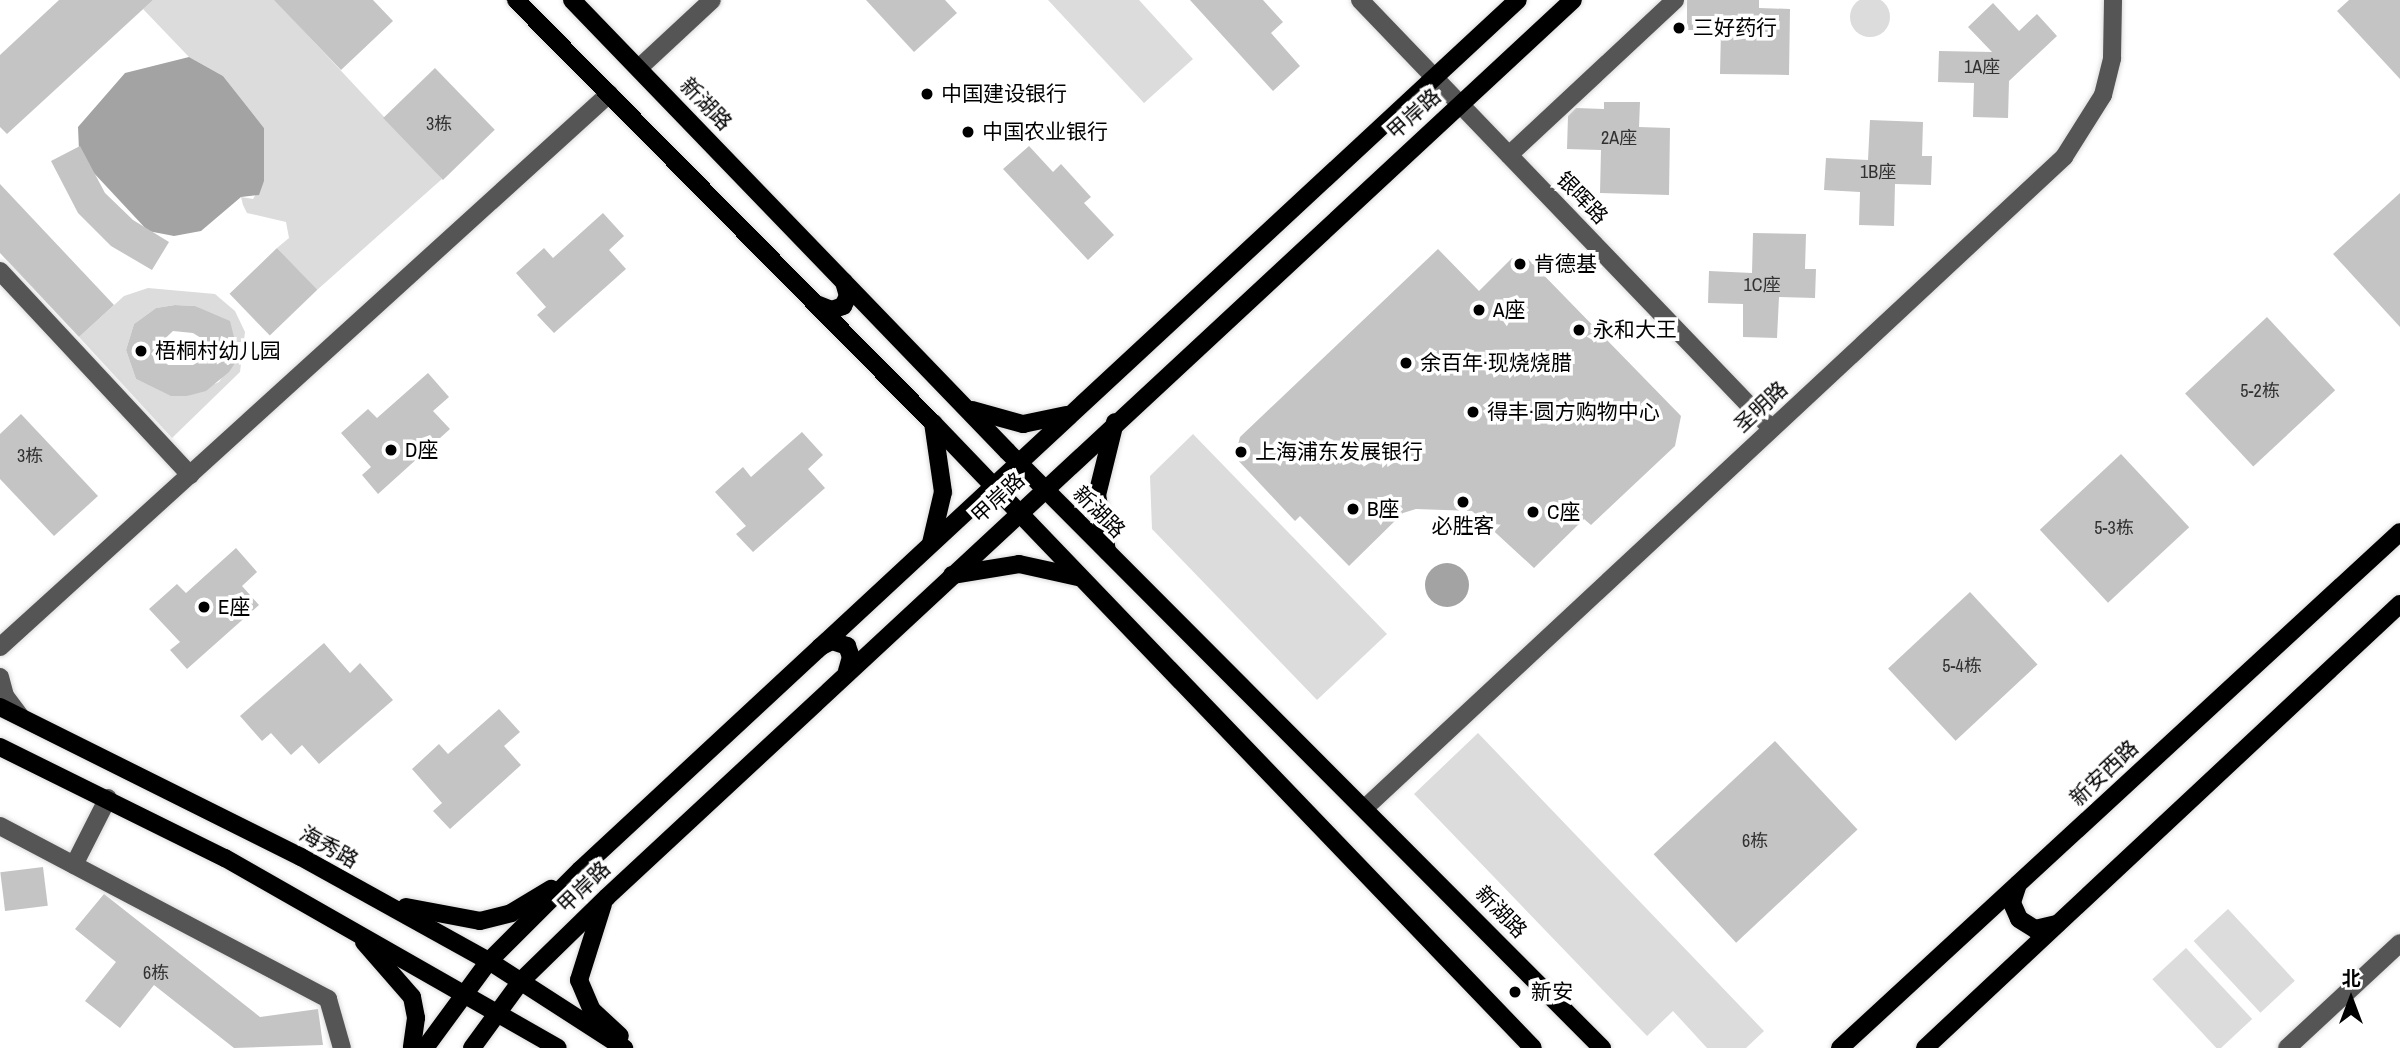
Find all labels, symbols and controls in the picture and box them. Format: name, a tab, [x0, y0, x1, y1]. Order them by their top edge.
place label: 三好药行	[1693, 15, 1777, 41]
marker: 三好药行	[1671, 20, 1687, 36]
house number: 1A座	[1964, 56, 2000, 78]
street label: 新湖路	[675, 73, 737, 135]
place label: 中国建设银行	[941, 81, 1067, 107]
street label: 甲岸路	[1382, 84, 1446, 144]
marker: 中国建设银行	[919, 86, 935, 102]
house number: 3栋	[426, 113, 452, 135]
place label: 中国农业银行	[982, 119, 1108, 145]
marker: 中国农业银行	[960, 124, 976, 140]
house number: 2A座	[1601, 127, 1637, 149]
house number: 1B座	[1860, 161, 1896, 183]
street label: 银晖路	[1551, 167, 1613, 229]
place label: 肯德基	[1534, 251, 1597, 277]
marker: 肯德基	[1512, 256, 1528, 272]
house number: 1C座	[1744, 274, 1780, 296]
place label: A座	[1493, 297, 1525, 323]
marker: A座	[1471, 302, 1487, 318]
place label: 永和大王	[1593, 317, 1677, 343]
marker: 永和大王	[1571, 322, 1587, 338]
place label: 梧桐村幼儿园	[155, 338, 281, 364]
marker: 梧桐村幼儿园	[133, 343, 149, 359]
place label: 余百年·现烧烧腊	[1420, 350, 1572, 376]
marker: 余百年·现烧烧腊	[1398, 355, 1414, 371]
street label: 圣明路	[1729, 376, 1793, 438]
house number: 5-2栋	[2240, 380, 2280, 402]
place label: 得丰·圆方购物中心	[1487, 399, 1660, 425]
marker: 得丰·圆方购物中心	[1465, 404, 1481, 420]
place label: D座	[405, 437, 438, 463]
place label: 上海浦东发展银行	[1255, 439, 1423, 465]
marker: D座	[383, 442, 399, 458]
marker: 上海浦东发展银行	[1233, 444, 1249, 460]
house number: 3栋	[17, 445, 43, 467]
street label: 甲岸路	[966, 467, 1030, 529]
street label: 新湖路	[1068, 481, 1130, 543]
marker: 必胜客	[1455, 494, 1471, 510]
place label: B座	[1367, 496, 1399, 522]
place label: C座	[1547, 499, 1580, 525]
marker: B座	[1345, 501, 1361, 517]
marker: C座	[1525, 504, 1541, 520]
place label: 必胜客	[1432, 513, 1494, 539]
house number: 5-3栋	[2094, 517, 2134, 539]
place label: E座	[218, 594, 250, 620]
marker: E座	[196, 599, 212, 615]
house number: 5-4栋	[1942, 655, 1982, 677]
street label: 新安西路	[2065, 735, 2143, 811]
street label: 海秀路	[295, 821, 363, 873]
house number: 6栋	[1742, 830, 1768, 852]
street label: 甲岸路	[553, 856, 615, 918]
street label: 新湖路	[1470, 881, 1532, 943]
house number: 6栋	[143, 962, 169, 984]
north arrow	[2316, 964, 2386, 1034]
text: 北	[2341, 965, 2361, 991]
place label: 新安	[1531, 979, 1573, 1005]
marker: 新安	[1505, 982, 1525, 1002]

